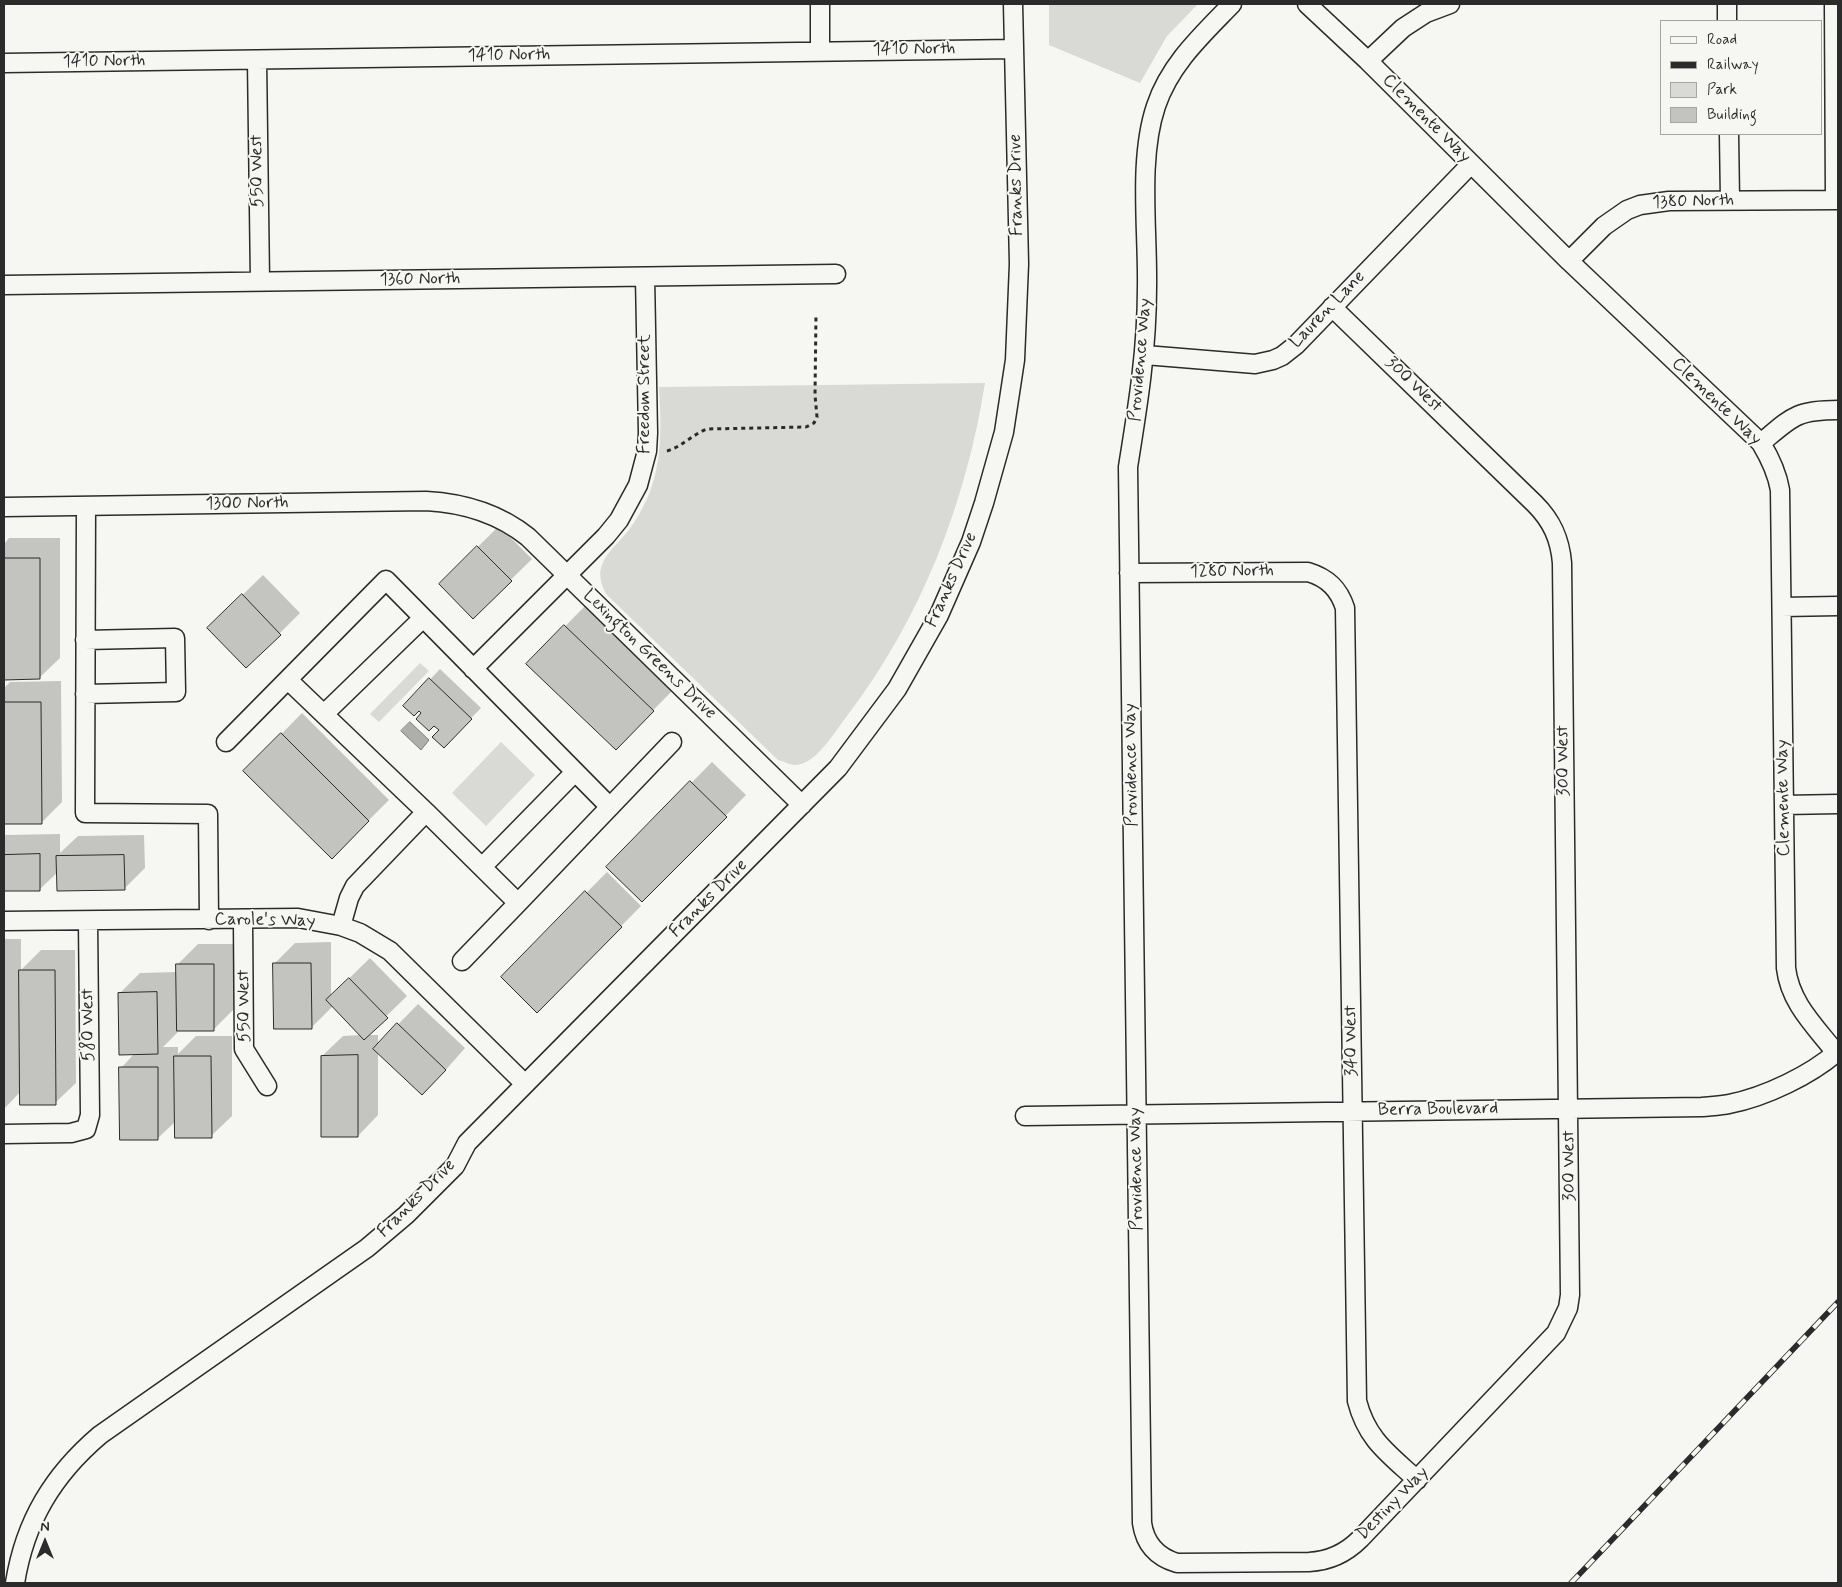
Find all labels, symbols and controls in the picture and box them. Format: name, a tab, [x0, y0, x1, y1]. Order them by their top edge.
legend	[1660, 20, 1822, 135]
text: Road	[1707, 30, 1737, 50]
street label: 1410 North	[872, 38, 956, 62]
street label: 1410 North	[467, 44, 551, 68]
street label: 1410 North	[62, 50, 146, 74]
text: Railway	[1707, 55, 1759, 75]
street label: Clemente Way	[1377, 70, 1475, 168]
text: Park	[1707, 80, 1737, 100]
text: Building	[1707, 105, 1757, 125]
street label: 550 West	[247, 134, 269, 208]
street label: Franks Drive	[1005, 134, 1029, 236]
street label: 1380 North	[1652, 190, 1734, 214]
street label: Lauren Lane	[1286, 267, 1370, 353]
street label: 1360 North	[379, 268, 461, 292]
street label: Providence Way	[1125, 297, 1157, 423]
street label: Freedom Street	[634, 334, 656, 454]
street label: 300 West	[1380, 353, 1446, 417]
street label: Clemente Way	[1666, 354, 1766, 450]
street label: 1300 North	[205, 492, 289, 516]
street label: Franks Drive	[921, 529, 983, 631]
street label: 1280 North	[1190, 560, 1274, 584]
street label: Lexington Greens Drive	[578, 585, 720, 725]
street label: Providence Way	[1120, 703, 1144, 827]
street label: 300 West	[1553, 725, 1575, 797]
street label: Clemente Way	[1772, 739, 1796, 857]
street label: Franks Drive	[665, 855, 753, 943]
street label: Carole's Way	[214, 909, 316, 933]
street label: 550 West	[234, 969, 256, 1043]
street label: 580 West	[78, 988, 100, 1062]
street label: 340 West	[1341, 1005, 1363, 1077]
street label: Berra Boulevard	[1377, 1098, 1499, 1122]
street label: Providence Way	[1125, 1107, 1149, 1231]
street label: 300 West	[1559, 1130, 1581, 1202]
street label: Franks Drive	[373, 1155, 461, 1243]
street label: Destiny Way	[1352, 1462, 1434, 1546]
north arrow	[20, 1517, 70, 1567]
text: N	[40, 1518, 50, 1536]

